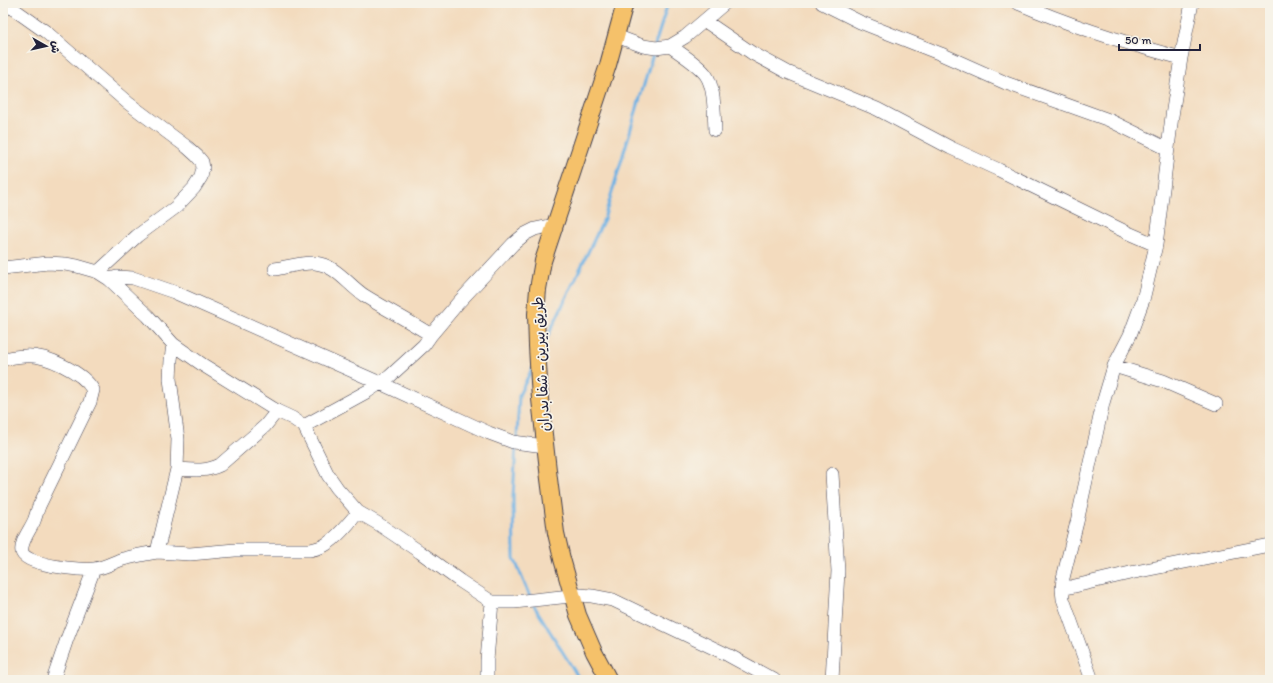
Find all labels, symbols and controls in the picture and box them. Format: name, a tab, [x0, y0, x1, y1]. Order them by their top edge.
north arrow	[26, 26, 66, 66]
scale bar	[1119, 26, 1200, 52]
text: 50 m	[1125, 33, 1151, 47]
text: ش	[48, 40, 63, 54]
street label: طريق بيرين - شفا بدران	[528, 296, 554, 432]

